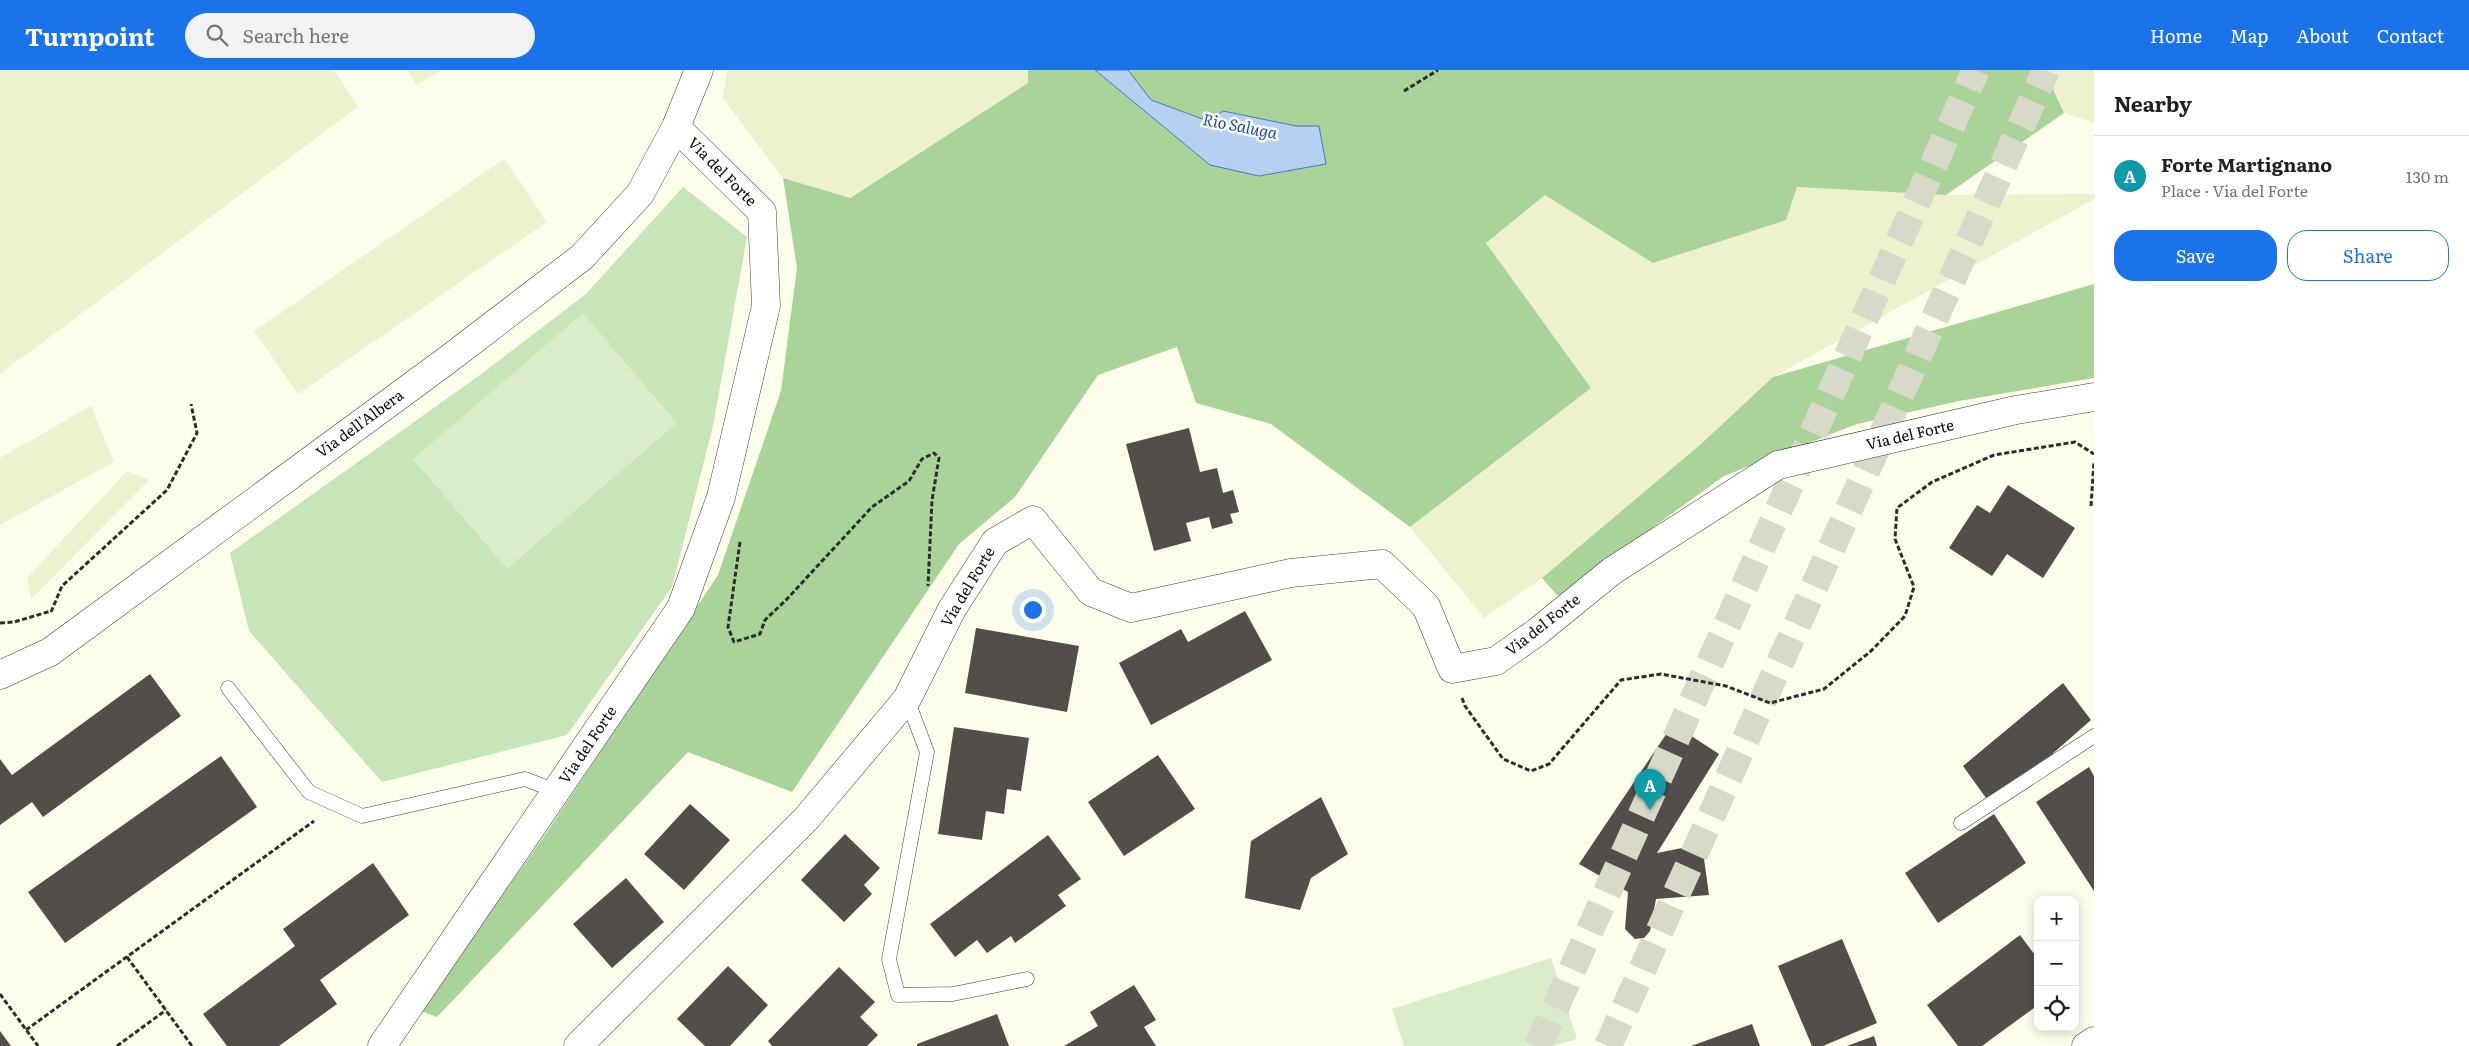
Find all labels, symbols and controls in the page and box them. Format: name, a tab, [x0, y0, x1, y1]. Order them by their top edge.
search box	[185, 13, 535, 58]
text: Turnpoint	[25, 18, 155, 53]
icon: search	[203, 21, 231, 49]
text: Search here	[243, 21, 349, 49]
text: Home	[2150, 22, 2202, 49]
text: Map	[2230, 22, 2268, 49]
text: About	[2296, 22, 2349, 49]
text: Contact	[2377, 22, 2444, 49]
text: Nearby	[2114, 87, 2192, 118]
water label: Rio Saluga	[1201, 106, 1280, 144]
street label: Via del Forte	[683, 131, 763, 211]
text: Forte Martignano	[2161, 150, 2332, 178]
text: A	[2124, 164, 2136, 188]
text: 130 m	[2406, 164, 2449, 188]
text: Place · Via del Forte	[2161, 178, 2308, 202]
button: Save	[2114, 230, 2277, 281]
button: Share	[2287, 230, 2449, 281]
street label: Via dell'Albera	[310, 382, 409, 463]
street label: Via del Forte	[1863, 412, 1956, 455]
street label: Via del Forte	[934, 542, 1000, 631]
street label: Via del Forte	[1500, 587, 1585, 660]
your location	[1020, 597, 1046, 623]
street label: Via del Forte	[552, 700, 621, 788]
pin: A	[1634, 769, 1666, 810]
map controls	[2034, 896, 2079, 1031]
button: +	[2034, 896, 2079, 941]
button: −	[2034, 941, 2079, 986]
button: locate	[2034, 986, 2079, 1031]

